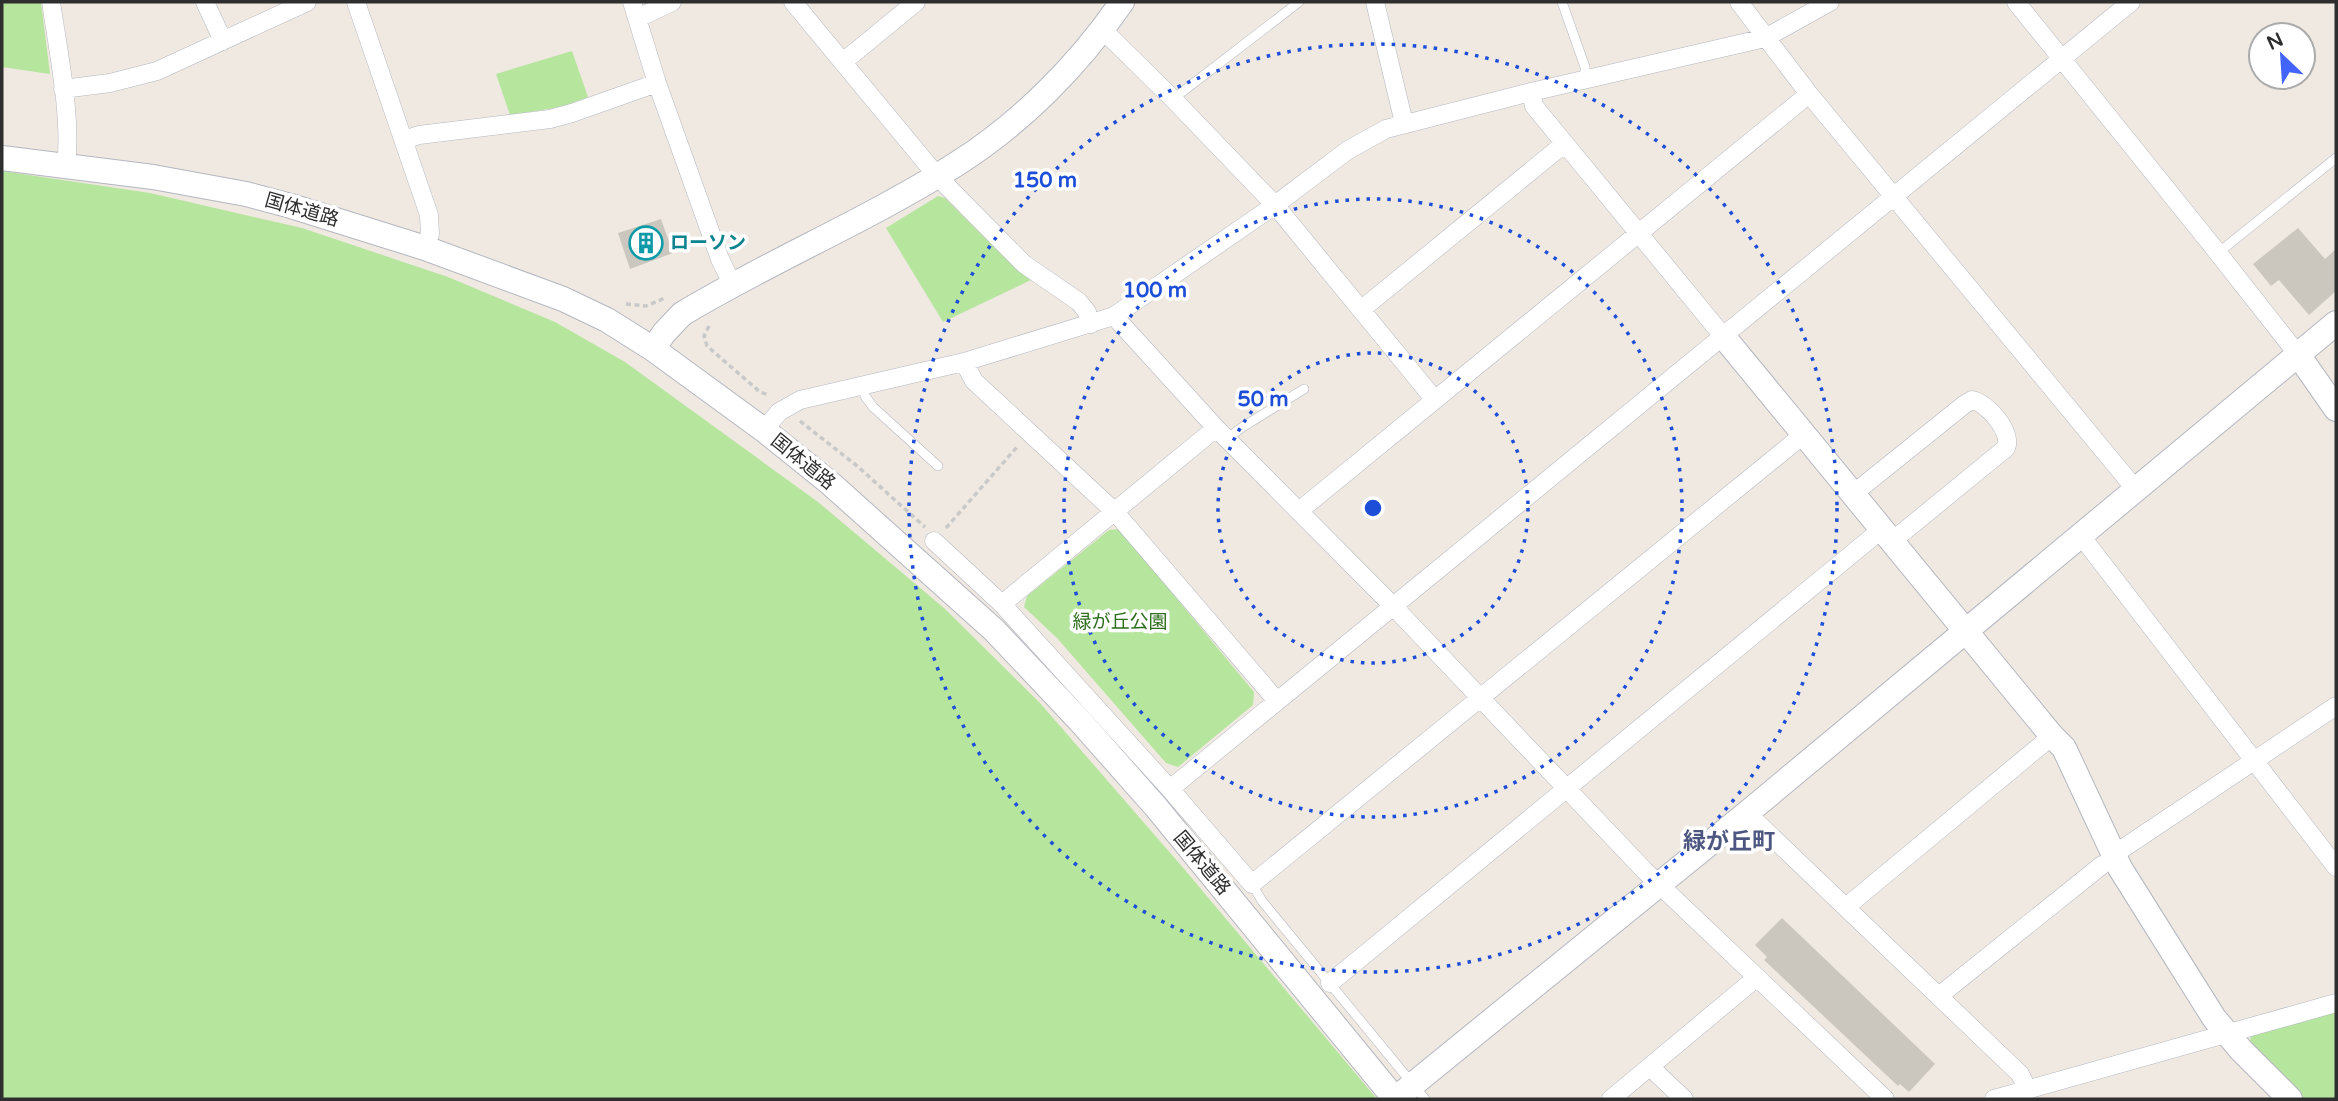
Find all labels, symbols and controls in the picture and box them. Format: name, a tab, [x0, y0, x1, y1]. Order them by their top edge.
north arrow	[2247, 21, 2317, 91]
text: N	[2264, 28, 2287, 55]
text: 150 m	[1013, 168, 1077, 193]
street label: 国体道路	[262, 189, 342, 231]
building icon: ローソン	[627, 224, 665, 262]
place label: ローソン	[670, 232, 746, 254]
text: 100 m	[1123, 278, 1187, 303]
text: 50 m	[1237, 387, 1289, 412]
street label: 国体道路	[767, 430, 839, 494]
centre of rings	[1361, 496, 1385, 520]
park label: 緑が丘公園	[1072, 611, 1168, 633]
street label: 国体道路	[1169, 827, 1235, 899]
district label: 緑が丘町	[1683, 828, 1775, 856]

